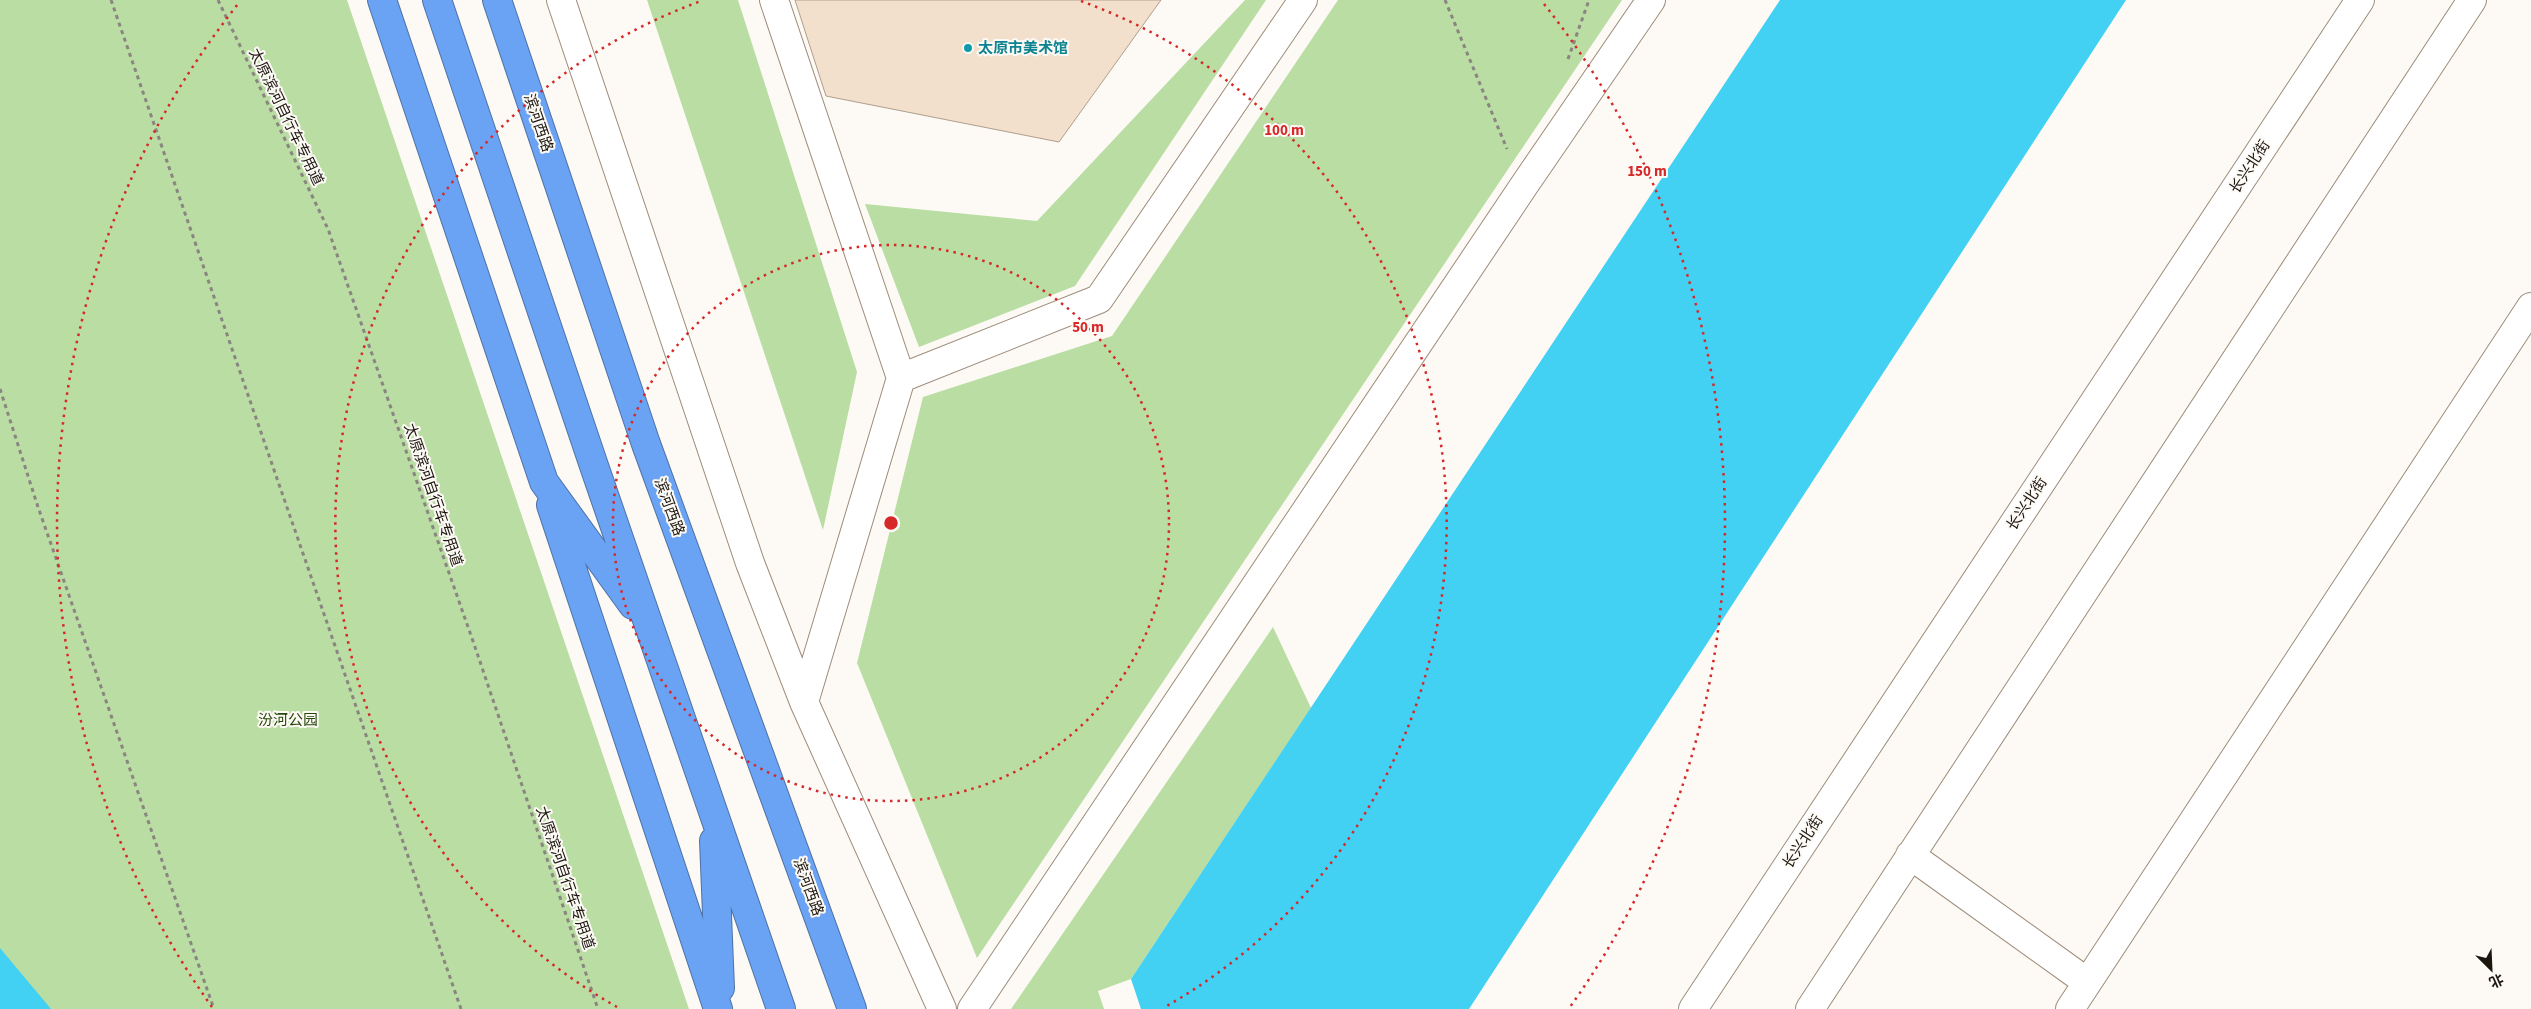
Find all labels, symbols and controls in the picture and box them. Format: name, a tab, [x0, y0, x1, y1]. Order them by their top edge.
place label: 太原市美术馆	[978, 38, 1068, 59]
marker: 太原市美术馆	[962, 42, 974, 54]
street label: 太原滨河自行车专用道	[244, 45, 328, 189]
street label: 滨河西路	[518, 91, 558, 155]
text: 100 m	[1264, 120, 1304, 141]
street label: 长兴北街	[2225, 136, 2275, 198]
text: 150 m	[1627, 161, 1667, 182]
text: 50 m	[1072, 317, 1104, 338]
street label: 太原滨河自行车专用道	[399, 421, 467, 569]
street label: 长兴北街	[2002, 473, 2052, 535]
street label: 滨河西路	[649, 475, 689, 539]
centre of rings	[882, 514, 900, 532]
park label: 汾河公园	[258, 710, 318, 731]
street label: 太原滨河自行车专用道	[531, 804, 599, 952]
street label: 长兴北街	[1778, 811, 1828, 873]
street label: 滨河西路	[788, 855, 828, 919]
north arrow	[2466, 944, 2516, 994]
text: 北	[2485, 968, 2506, 992]

